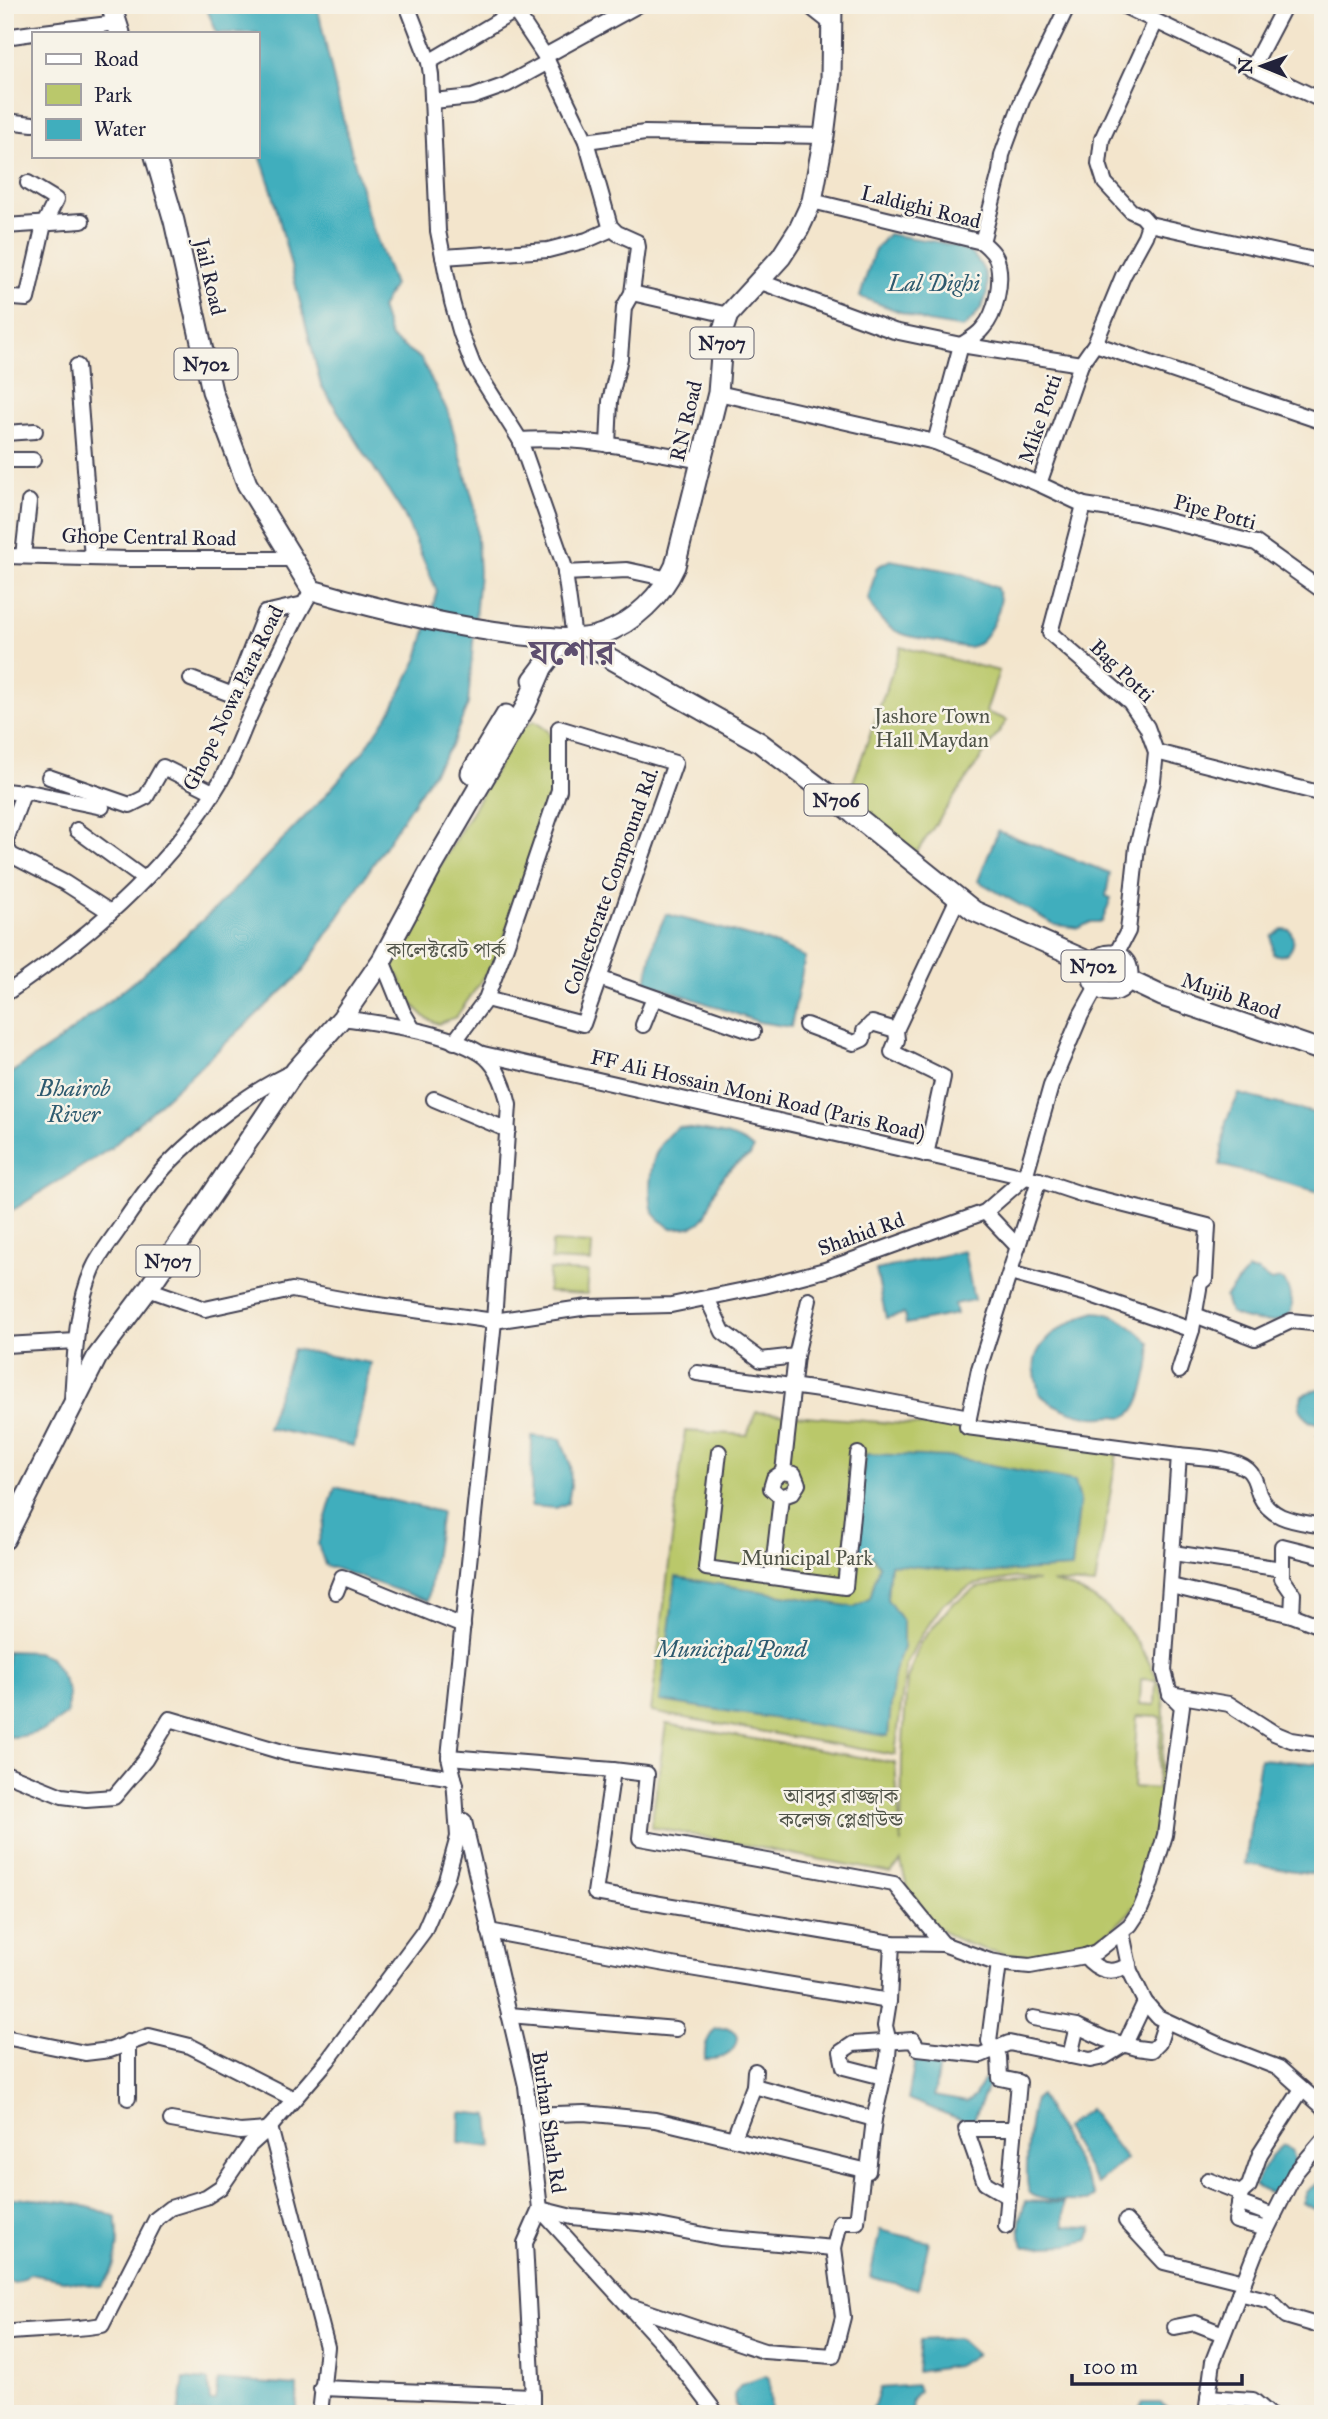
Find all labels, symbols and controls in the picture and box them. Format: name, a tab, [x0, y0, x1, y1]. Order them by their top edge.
legend	[32, 32, 259, 158]
north arrow	[1226, 32, 1296, 102]
text: Road	[94, 46, 139, 72]
text: N	[1234, 57, 1257, 74]
text: Park	[94, 82, 132, 108]
text: Water	[94, 116, 146, 142]
street label: Laldighi Road	[858, 180, 984, 235]
street label: Jail Road	[188, 234, 231, 318]
water label: Lal Dighi	[887, 269, 980, 297]
road number: N707	[690, 328, 754, 358]
road number: N702	[174, 348, 238, 380]
street label: Mike Potti	[1013, 371, 1068, 467]
street label: RN Road	[664, 378, 708, 464]
street label: Pipe Potti	[1171, 489, 1259, 536]
street label: Ghope Central Road	[61, 522, 237, 552]
street label: Ghope Nowa Para Road	[177, 601, 289, 795]
district label: যশোর	[527, 631, 617, 674]
street label: Bag Potti	[1084, 634, 1160, 708]
park label: Jashore Town Hall Maydan	[872, 703, 990, 753]
street label: Collectorate Compound Rd.	[558, 764, 664, 998]
road number: N706	[804, 785, 868, 816]
park label: কালেক্টরেট পার্ক	[385, 937, 507, 963]
road number: N702	[1062, 950, 1124, 982]
street label: Mujib Raod	[1178, 967, 1284, 1025]
street label: FF Ali Hossain Moni Road (Paris Road)	[588, 1044, 928, 1146]
water label: Bhairob River	[37, 1074, 110, 1128]
street label: Shahid Rd	[814, 1206, 908, 1262]
road number: N707	[136, 1246, 200, 1276]
park label: Municipal Park	[741, 1545, 873, 1571]
water label: Municipal Pond	[654, 1635, 808, 1664]
park label: আবদুর রাজ্জাক কলেজ প্লেগ্রাউন্ড	[778, 1783, 904, 1833]
street label: Burhan Shah Rd	[526, 2049, 572, 2195]
scale bar	[1072, 2342, 1242, 2386]
text: 100 m	[1083, 2354, 1138, 2380]

